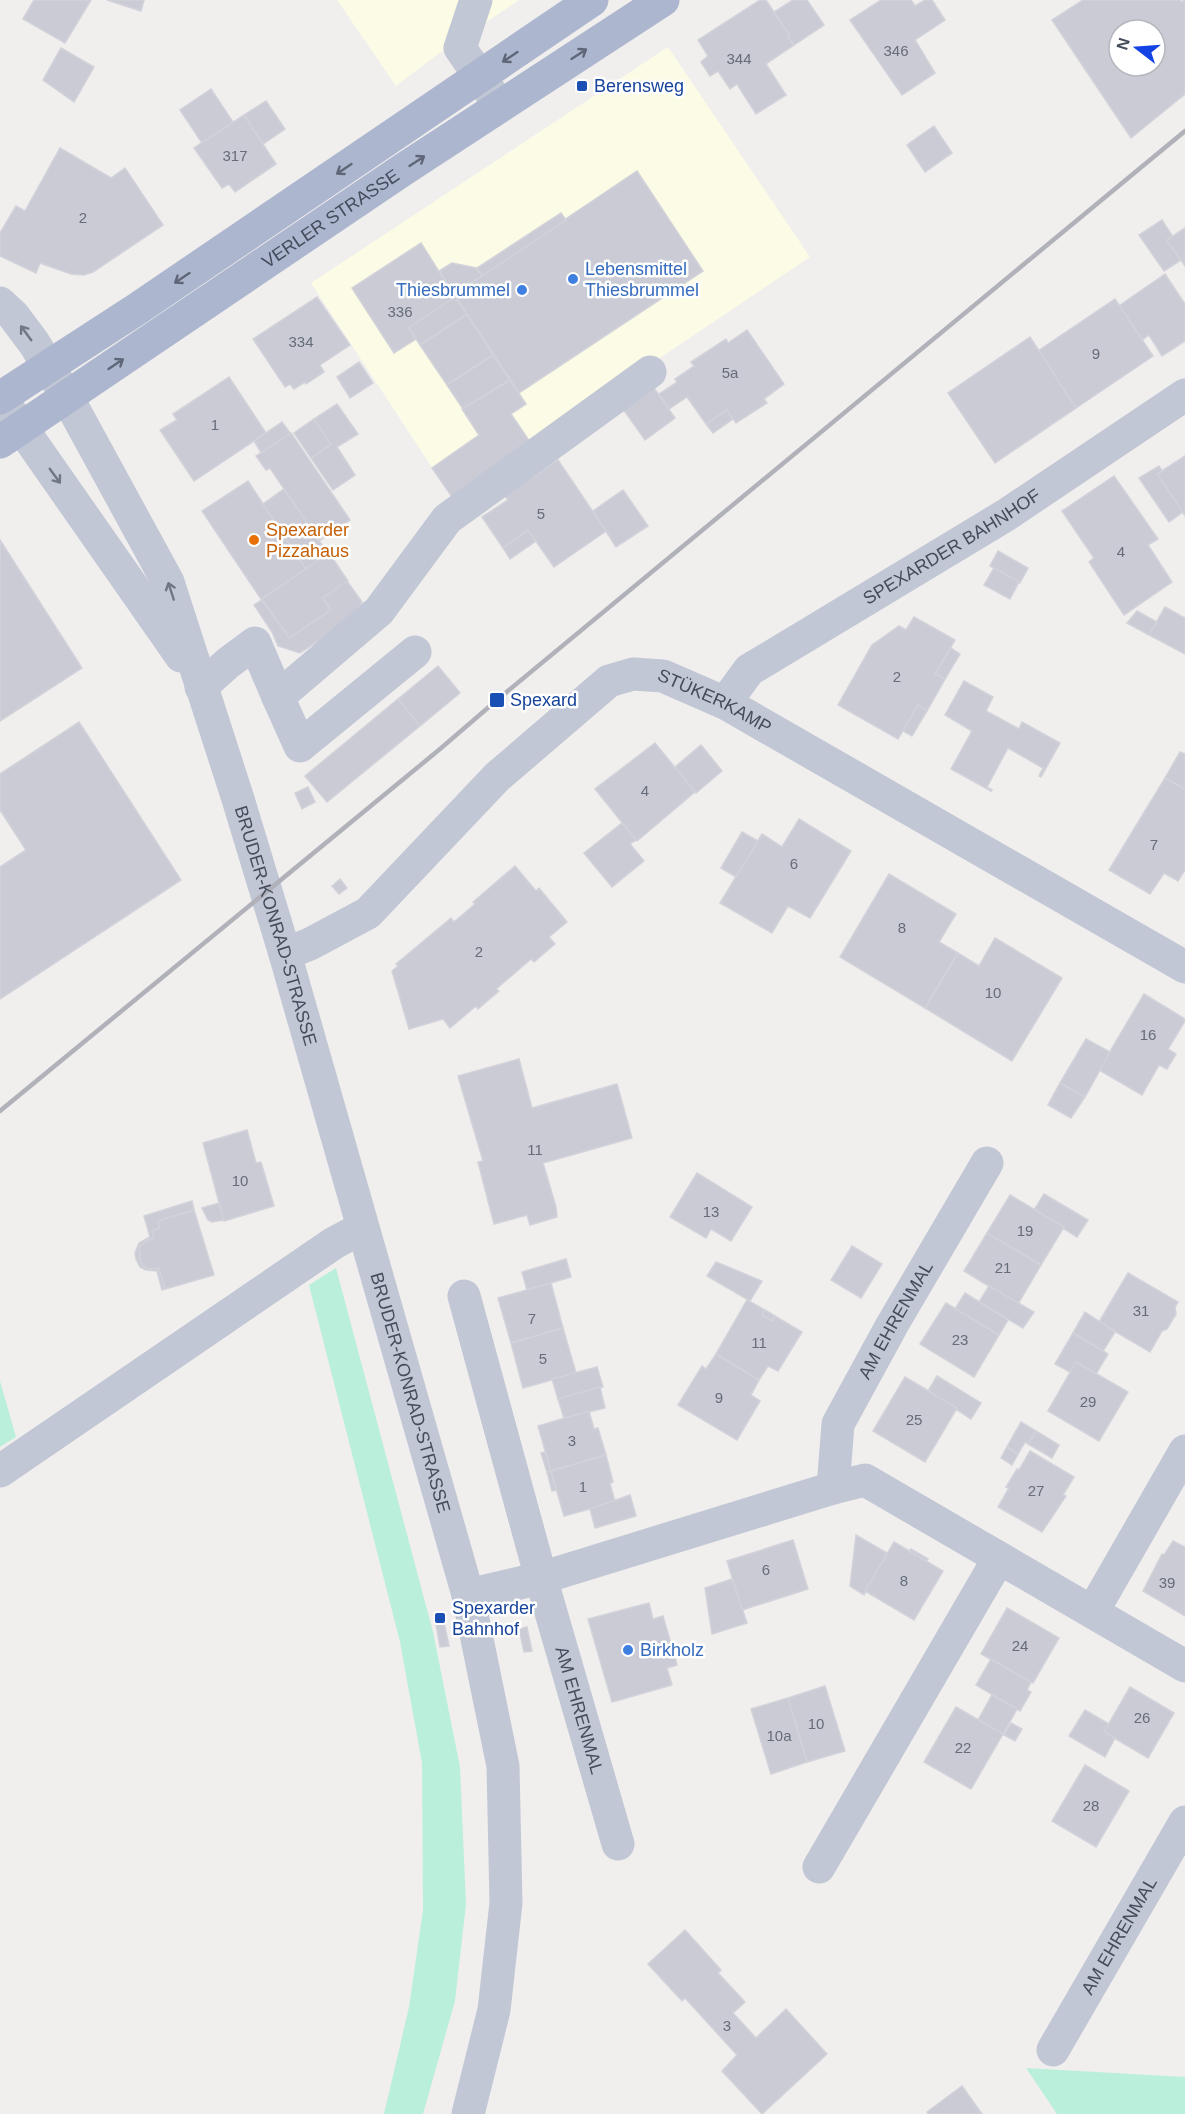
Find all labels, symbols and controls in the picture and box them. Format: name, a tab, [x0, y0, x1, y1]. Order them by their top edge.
north arrow	[1107, 18, 1167, 78]
text: N	[1113, 36, 1133, 52]
house number: 346	[883, 42, 909, 59]
one-way arrow	[571, 47, 588, 60]
one-way arrow	[501, 50, 518, 63]
house number: 344	[726, 50, 752, 67]
place label: Berensweg	[594, 76, 684, 96]
marker: Berensweg	[575, 79, 589, 93]
house number: 317	[222, 147, 248, 164]
one-way arrow	[408, 155, 424, 167]
one-way arrow	[336, 163, 353, 175]
street label: VERLER STRASSE	[258, 165, 403, 272]
house number: 2	[79, 209, 87, 226]
place label: Lebensmittel Thiesbrummel	[585, 259, 699, 300]
one-way arrow	[175, 272, 191, 284]
marker: Lebensmittel Thiesbrummel	[566, 272, 580, 286]
place label: Thiesbrummel	[396, 280, 510, 300]
marker: Thiesbrummel	[515, 283, 529, 297]
house number: 336	[387, 303, 413, 320]
one-way arrow	[20, 325, 33, 341]
house number: 334	[288, 333, 314, 350]
house number: 9	[1092, 345, 1100, 362]
one-way arrow	[107, 358, 124, 370]
house number: 5a	[722, 364, 739, 381]
house number: 1	[211, 416, 219, 433]
one-way arrow	[48, 467, 61, 483]
street label: SPEXARDER BAHNHOF	[860, 485, 1044, 609]
house number: 5	[537, 505, 545, 522]
place label: Spexarder Pizzahaus	[266, 520, 349, 561]
marker: Spexarder Pizzahaus	[247, 533, 261, 547]
house number: 4	[1117, 543, 1125, 560]
one-way arrow	[165, 582, 176, 601]
street label: STÜKERKAMP	[655, 665, 775, 737]
house number: 2	[893, 668, 901, 685]
place label: Spexard	[510, 690, 577, 710]
marker: Spexard	[488, 691, 506, 709]
house number: 4	[641, 782, 649, 799]
street label: BRUDER-KONRAD-STRASSE	[231, 803, 321, 1048]
house number: 7	[1150, 836, 1158, 853]
house number: 6	[790, 855, 798, 872]
house number: 8	[898, 919, 906, 936]
house number: 2	[475, 943, 483, 960]
house number: 10	[985, 984, 1001, 1001]
house number: 16	[1140, 1026, 1156, 1043]
house number: 11	[527, 1141, 543, 1158]
house number: 10	[232, 1172, 248, 1189]
house number: 13	[703, 1203, 719, 1220]
house number: 19	[1017, 1222, 1033, 1239]
street label: AM EHRENMAL	[854, 1258, 937, 1382]
house number: 21	[995, 1259, 1011, 1276]
street label: BRUDER-KONRAD-STRASSE	[366, 1270, 454, 1515]
house number: 31	[1133, 1302, 1149, 1319]
house number: 7	[528, 1310, 536, 1327]
house number: 23	[952, 1331, 968, 1348]
house number: 11	[751, 1334, 767, 1351]
house number: 5	[539, 1350, 547, 1367]
house number: 9	[715, 1389, 723, 1406]
house number: 29	[1080, 1393, 1096, 1410]
house number: 25	[906, 1411, 922, 1428]
house number: 3	[568, 1432, 576, 1449]
house number: 1	[579, 1478, 587, 1495]
house number: 27	[1028, 1482, 1044, 1499]
house number: 6	[762, 1561, 770, 1578]
house number: 8	[900, 1572, 908, 1589]
house number: 39	[1159, 1574, 1175, 1591]
place label: Spexarder Bahnhof	[452, 1598, 535, 1639]
marker: Spexarder Bahnhof	[433, 1611, 447, 1625]
house number: 24	[1012, 1637, 1028, 1654]
place label: Birkholz	[640, 1640, 704, 1660]
marker: Birkholz	[621, 1643, 635, 1657]
street label: AM EHRENMAL	[551, 1644, 607, 1776]
house number: 26	[1134, 1709, 1150, 1726]
house number: 10	[808, 1715, 824, 1732]
house number: 10a	[766, 1727, 792, 1744]
house number: 22	[955, 1739, 971, 1756]
house number: 28	[1083, 1797, 1099, 1814]
street label: AM EHRENMAL	[1077, 1874, 1161, 1998]
house number: 3	[723, 2017, 731, 2034]

